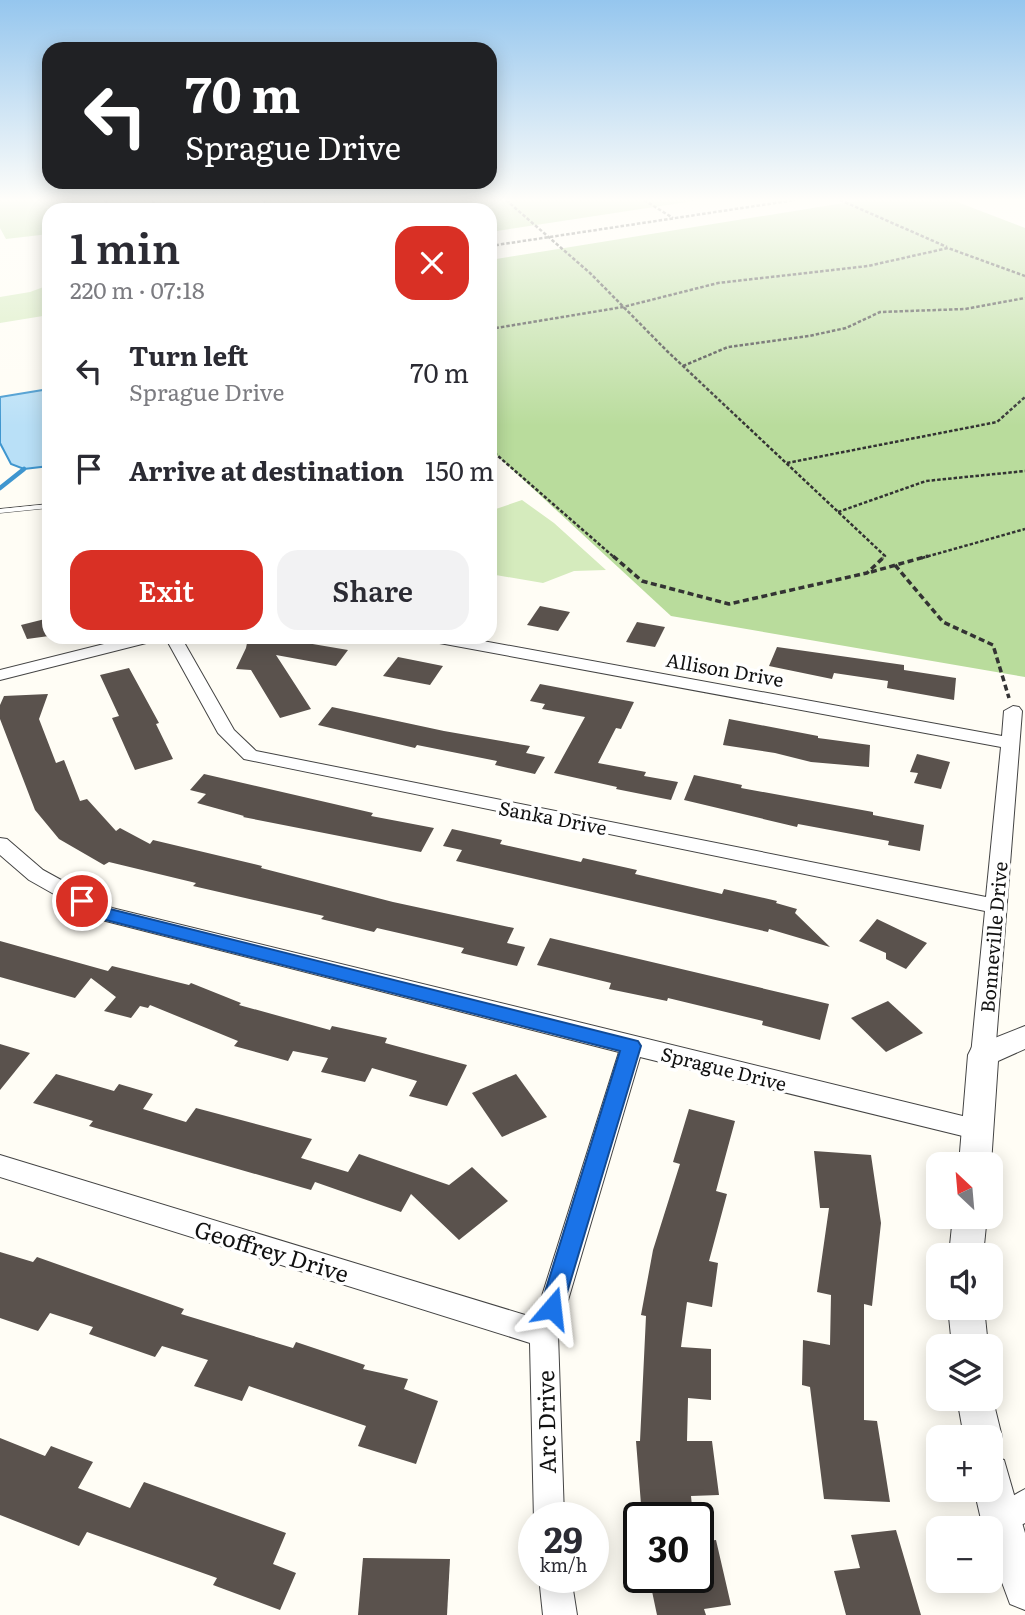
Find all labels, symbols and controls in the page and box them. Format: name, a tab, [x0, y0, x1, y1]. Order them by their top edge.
text: 70 m	[185, 55, 300, 128]
icon: left	[70, 70, 161, 161]
text: Sprague Drive	[185, 122, 401, 170]
text: 1 min	[70, 215, 180, 277]
button: close	[395, 226, 469, 300]
text: 220 m · 07:18	[70, 272, 205, 306]
text: Turn left	[129, 335, 248, 374]
icon: left	[70, 352, 108, 390]
text: 70 m	[410, 352, 469, 391]
text: Sprague Drive	[129, 374, 284, 408]
icon: arrive	[70, 450, 108, 488]
text: Arrive at destination	[129, 450, 404, 489]
text: 150 m	[425, 450, 494, 489]
button: Exit	[70, 550, 263, 630]
button: Share	[277, 550, 469, 630]
street label: Allison Drive	[664, 645, 786, 693]
street label: Sanka Drive	[497, 793, 609, 841]
street label: Bonneville Drive	[972, 860, 1014, 1014]
pin	[52, 871, 112, 931]
icon: arrive	[63, 882, 101, 920]
street label: Sprague Drive	[658, 1039, 790, 1097]
north arrow	[926, 1152, 1003, 1228]
map controls	[926, 1152, 1003, 1593]
street label: Geoffrey Drive	[191, 1210, 353, 1290]
button: sound	[926, 1243, 1003, 1320]
position arrow	[515, 1271, 589, 1345]
button: layers	[926, 1334, 1003, 1411]
street label: Arc Drive	[527, 1370, 563, 1474]
button: +	[926, 1425, 1003, 1502]
speed limit sign: 30	[623, 1502, 714, 1593]
text: 29	[544, 1512, 583, 1564]
button: −	[926, 1516, 1003, 1593]
text: km/h	[540, 1551, 587, 1578]

